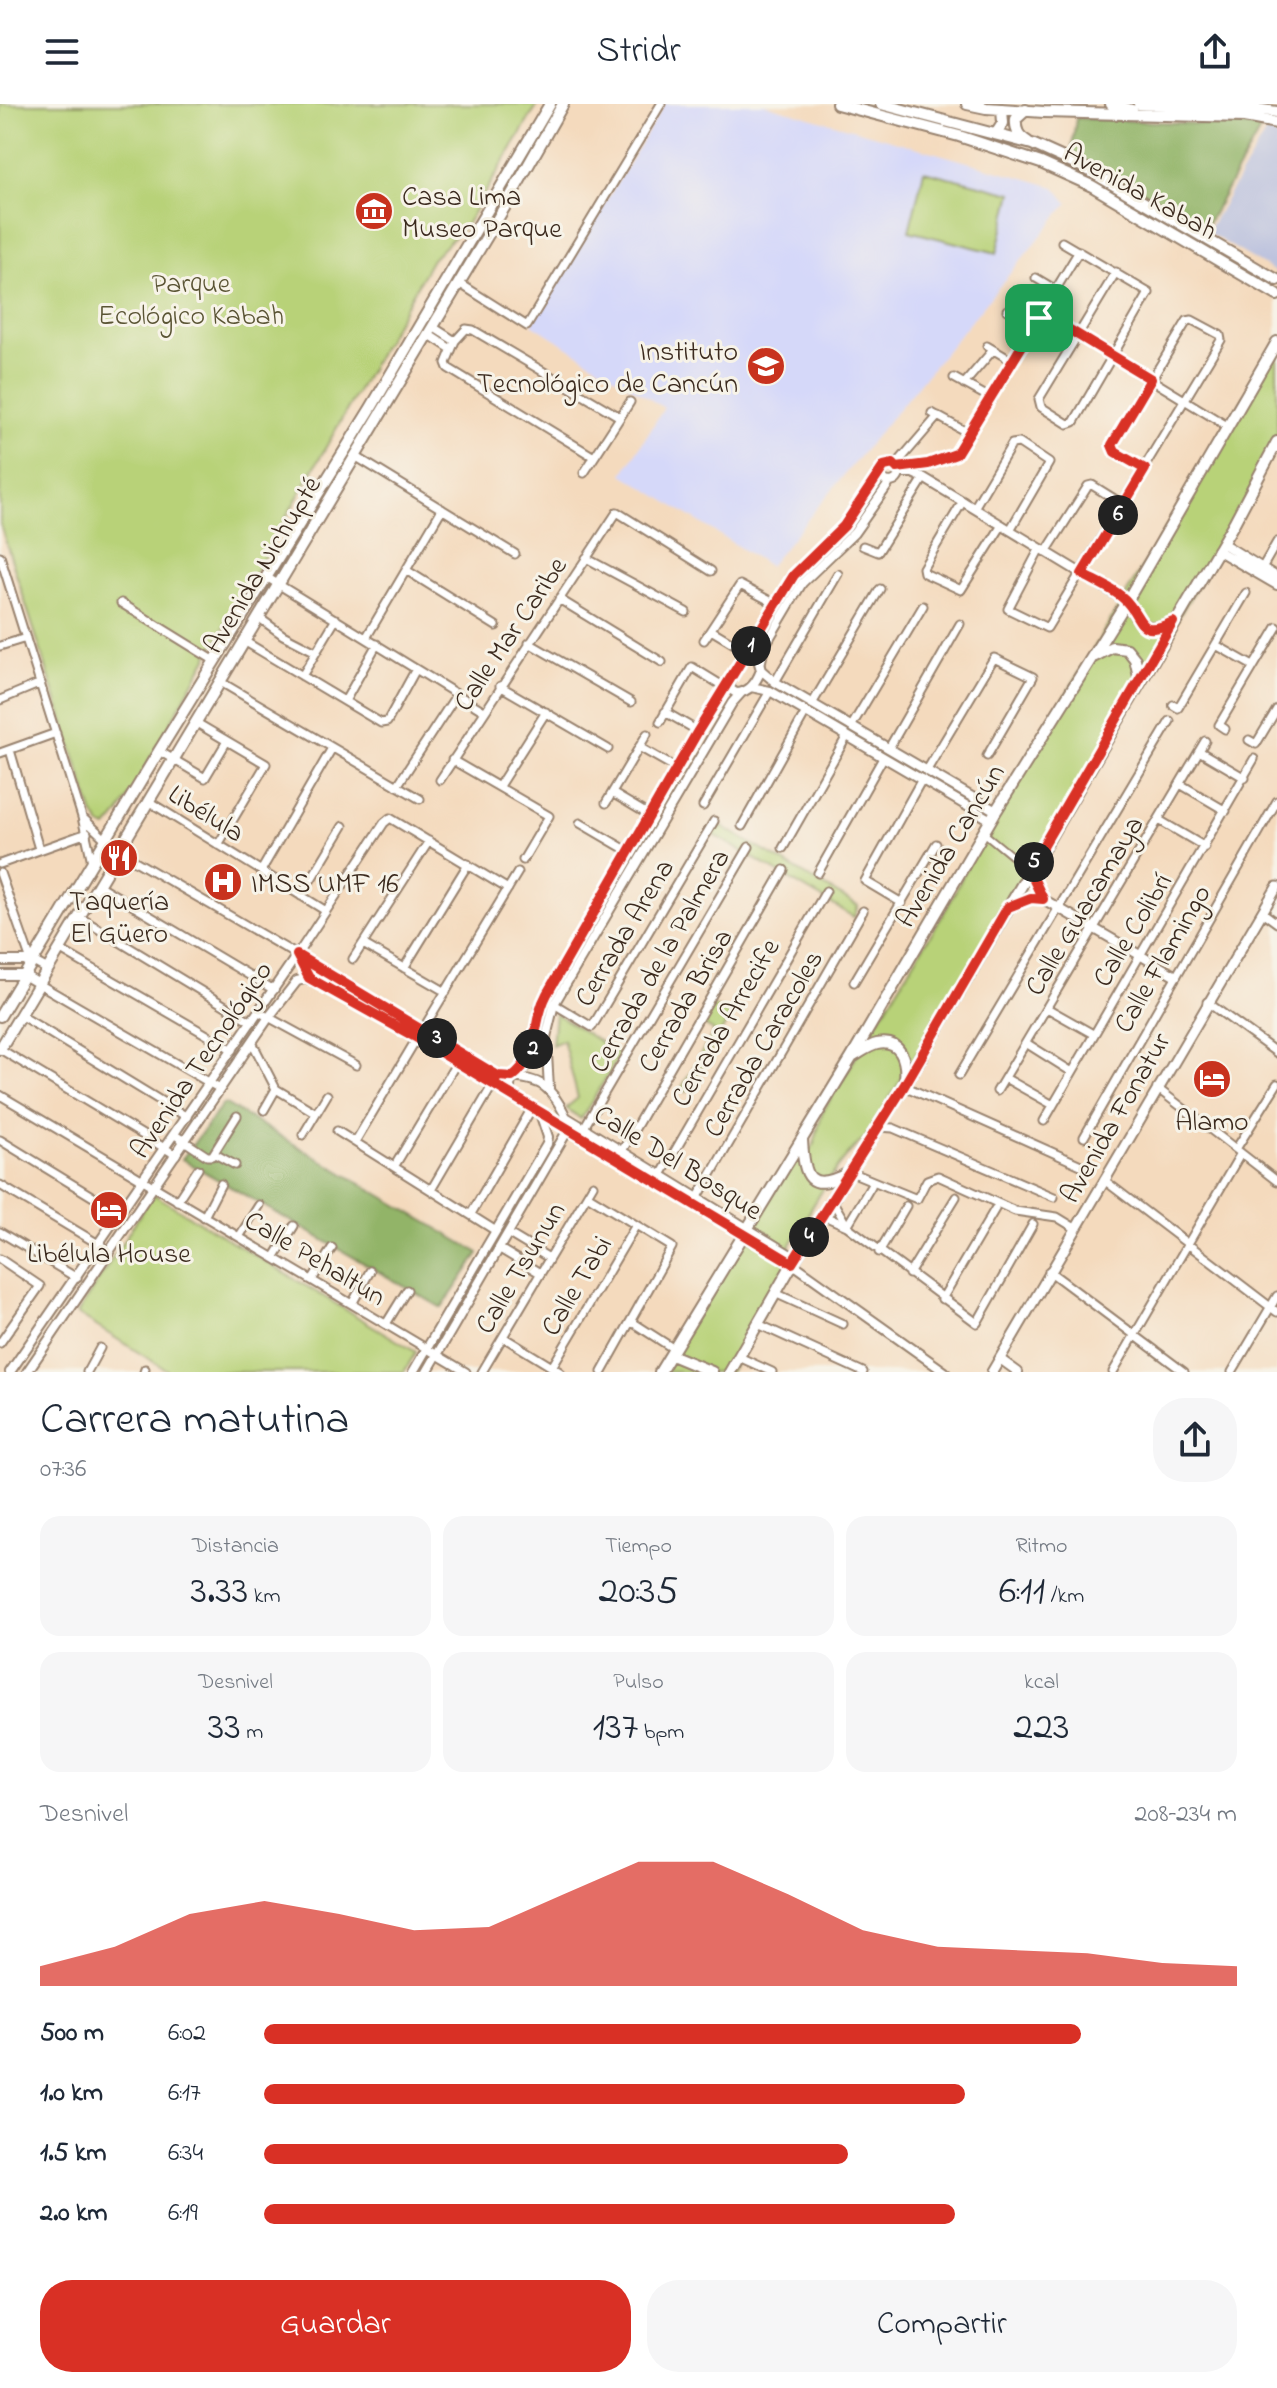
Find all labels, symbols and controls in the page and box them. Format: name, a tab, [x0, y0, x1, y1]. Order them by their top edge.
text: Stridr	[596, 26, 681, 79]
icon: menu	[40, 30, 84, 74]
icon: share	[1193, 30, 1237, 74]
street label: Avenida Kabah	[1055, 134, 1224, 252]
place label: Casa Lima Museo Parque	[402, 178, 562, 251]
museum icon: Casa Lima Museo Parque	[353, 190, 395, 232]
park label: Parque Ecológico Kabah	[98, 265, 284, 338]
pin	[1005, 284, 1073, 352]
icon: arrive	[1017, 296, 1061, 340]
place label: Instituto Tecnológico de Cancún	[477, 333, 738, 406]
school or university icon: Instituto Tecnológico de Cancún	[745, 345, 787, 387]
street label: Avenida Nichupté	[195, 469, 334, 662]
pin: 6	[1098, 495, 1138, 535]
text: 6	[1113, 499, 1123, 531]
street label: Calle Mar Caribe	[445, 549, 579, 721]
pin: 1	[731, 626, 771, 666]
text: 1	[748, 630, 755, 662]
street label: Avenida Cancún	[887, 757, 1017, 936]
street label: Libélula	[159, 776, 251, 854]
street label: Calle Guacamaya	[1016, 809, 1156, 1004]
restaurant icon: Taquería El Güero	[98, 837, 140, 879]
street label: Cerrada de la Palmera	[580, 842, 742, 1081]
pin: 5	[1014, 842, 1054, 882]
text: 5	[1028, 846, 1040, 878]
street label: Cerrada Arena	[566, 852, 686, 1015]
hospital icon: IMSS UMF 16	[202, 861, 244, 903]
place label: IMSS UMF 16	[251, 865, 399, 906]
street label: Calle Colibrí	[1084, 866, 1184, 996]
street label: Calle Flamingo	[1105, 878, 1223, 1042]
place label: Taquería El Güero	[69, 883, 169, 956]
street label: Cerrada Brisa	[629, 922, 745, 1081]
street label: Cerrada Arrecife	[662, 932, 792, 1116]
street label: Cerrada Caracoles	[695, 943, 835, 1146]
street label: Avenida Tecnológico	[121, 954, 284, 1168]
pin: 3	[417, 1018, 457, 1058]
text: 3	[432, 1022, 442, 1054]
street label: Avenida Fonatur	[1051, 1025, 1183, 1212]
pin: 2	[513, 1029, 553, 1069]
text: 2	[528, 1033, 538, 1065]
hotel icon: Alamo	[1191, 1058, 1233, 1100]
street label: Calle Del Bosque	[585, 1096, 770, 1232]
place label: Alamo	[1175, 1103, 1249, 1144]
hotel icon: Libélula House	[88, 1189, 130, 1231]
street label: Calle Tsunun	[466, 1195, 578, 1343]
street label: Calle Pehaltun	[236, 1202, 393, 1318]
pin: 4	[789, 1217, 829, 1257]
text: 4	[804, 1221, 814, 1253]
street label: Calle Tabi	[532, 1229, 624, 1345]
place label: Libélula House	[27, 1235, 191, 1276]
text: Carrera matutina	[40, 1389, 349, 1453]
button: share	[1153, 1398, 1237, 1482]
text: 07:36	[40, 1451, 86, 1489]
text: Distancia	[192, 1531, 279, 1563]
text: Tiempo	[605, 1531, 672, 1563]
text: Ritmo	[1015, 1531, 1068, 1563]
text: 3.33	[191, 1563, 248, 1622]
text: 20:35	[599, 1563, 678, 1622]
text: 6:11	[999, 1563, 1045, 1622]
text: km	[248, 1581, 280, 1613]
text: /km	[1045, 1581, 1084, 1613]
text: Desnivel	[198, 1667, 273, 1699]
text: Pulso	[613, 1667, 664, 1699]
text: kcal	[1024, 1667, 1059, 1699]
text: 33	[208, 1699, 241, 1758]
text: 137	[593, 1699, 638, 1758]
text: 223	[1013, 1699, 1070, 1758]
text: m	[241, 1717, 263, 1749]
text: bpm	[638, 1717, 684, 1749]
text: Desnivel	[40, 1796, 128, 1834]
text: 208–234 m	[1135, 1796, 1237, 1834]
text: 500 m	[40, 2015, 104, 2053]
text: 6:02	[168, 2015, 206, 2053]
text: 1.0 km	[40, 2075, 103, 2113]
text: 6:17	[168, 2075, 201, 2113]
text: 1.5 km	[40, 2135, 107, 2173]
text: 6:34	[168, 2135, 203, 2173]
text: 2.0 km	[40, 2195, 108, 2233]
text: 6:19	[168, 2195, 198, 2233]
button: Guardar	[40, 2280, 631, 2372]
button: Compartir	[647, 2280, 1237, 2372]

